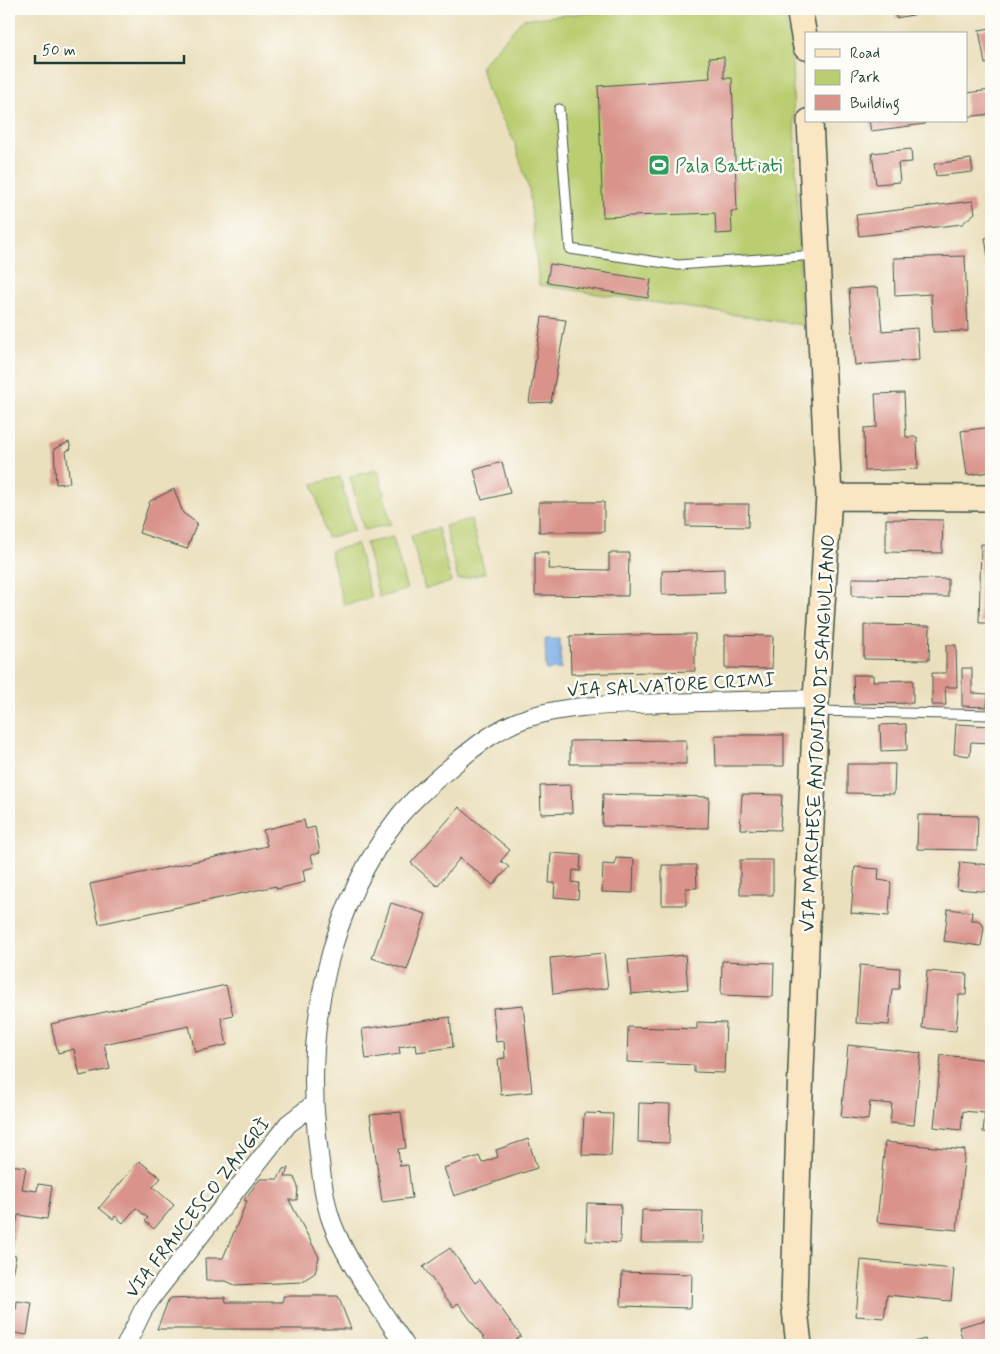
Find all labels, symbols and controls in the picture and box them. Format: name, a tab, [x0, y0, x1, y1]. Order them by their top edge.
scale bar	[35, 32, 184, 64]
legend	[805, 32, 968, 122]
text: 50 m	[42, 41, 76, 61]
text: Road	[850, 44, 880, 64]
text: Park	[850, 68, 880, 88]
text: Building	[850, 94, 900, 115]
sports icon: Pala Battiati	[647, 153, 671, 177]
place label: Pala Battiati	[675, 154, 782, 179]
street label: VIA MARCHESE ANTONINO DI SANGIULIANO	[796, 534, 841, 933]
street label: VIA SALVATORE CRIMI	[566, 668, 776, 703]
street label: VIA FRANCESCO ZANGRÌ	[120, 1113, 277, 1303]

